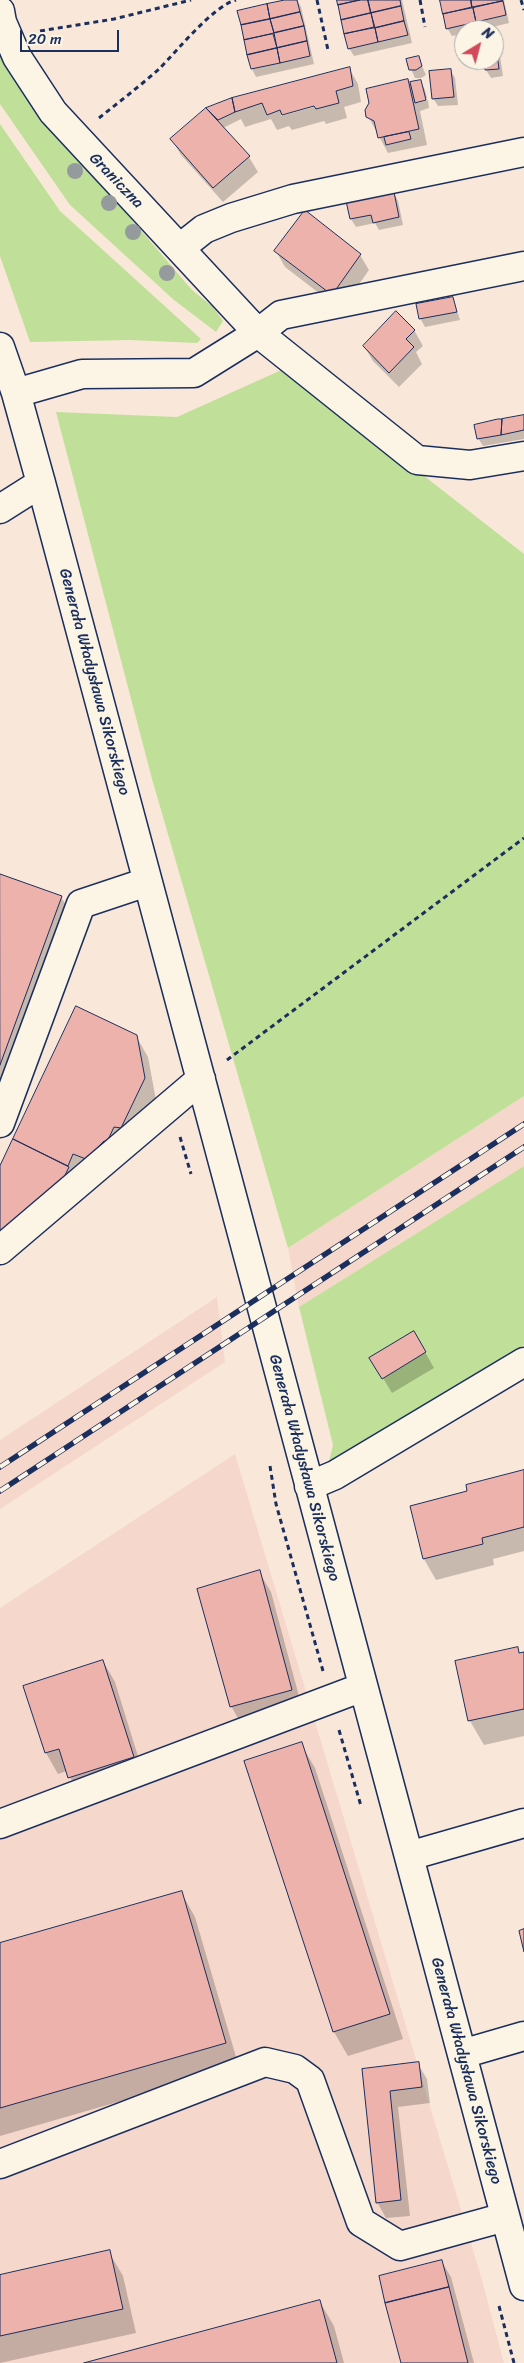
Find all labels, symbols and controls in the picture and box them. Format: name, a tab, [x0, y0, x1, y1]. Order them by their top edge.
scale bar	[22, 20, 121, 52]
north arrow	[454, 20, 504, 70]
text: N	[476, 21, 499, 46]
text: 20 m	[28, 26, 62, 52]
street label: Graniczna	[85, 149, 147, 213]
street label: Generała Władysława Sikorskiego	[54, 566, 134, 798]
street label: Generała Władysława Sikorskiego	[264, 1352, 344, 1584]
street label: Generała Władysława Sikorskiego	[426, 1955, 506, 2187]

